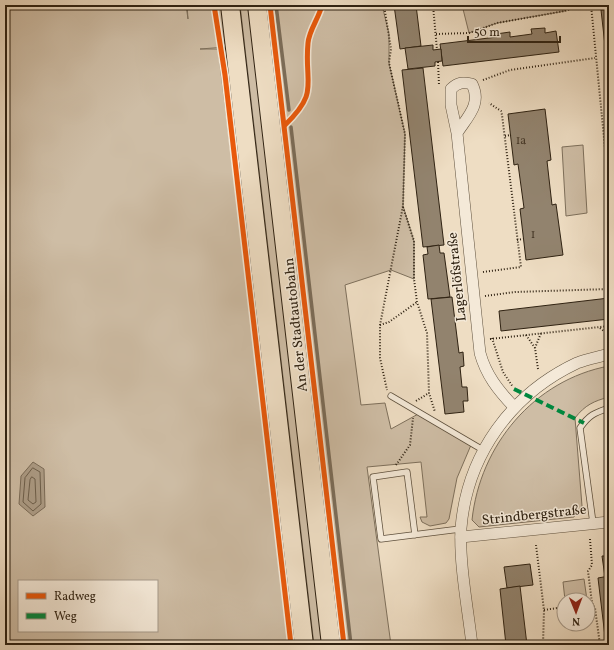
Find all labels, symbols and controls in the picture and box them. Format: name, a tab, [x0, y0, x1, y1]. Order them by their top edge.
scale bar	[468, 18, 560, 44]
text: 50 m	[474, 25, 500, 41]
house number: 1a	[516, 133, 526, 149]
house number: 1	[531, 227, 535, 243]
street label: Lagerlöfstraße	[443, 231, 472, 322]
street label: An der Stadtautobahn	[280, 257, 313, 393]
street label: Strindbergstraße	[481, 501, 588, 530]
legend	[18, 580, 158, 632]
text: Radweg	[54, 589, 96, 605]
north arrow	[556, 592, 596, 632]
text: Weg	[54, 609, 77, 625]
text: N	[572, 613, 580, 628]

